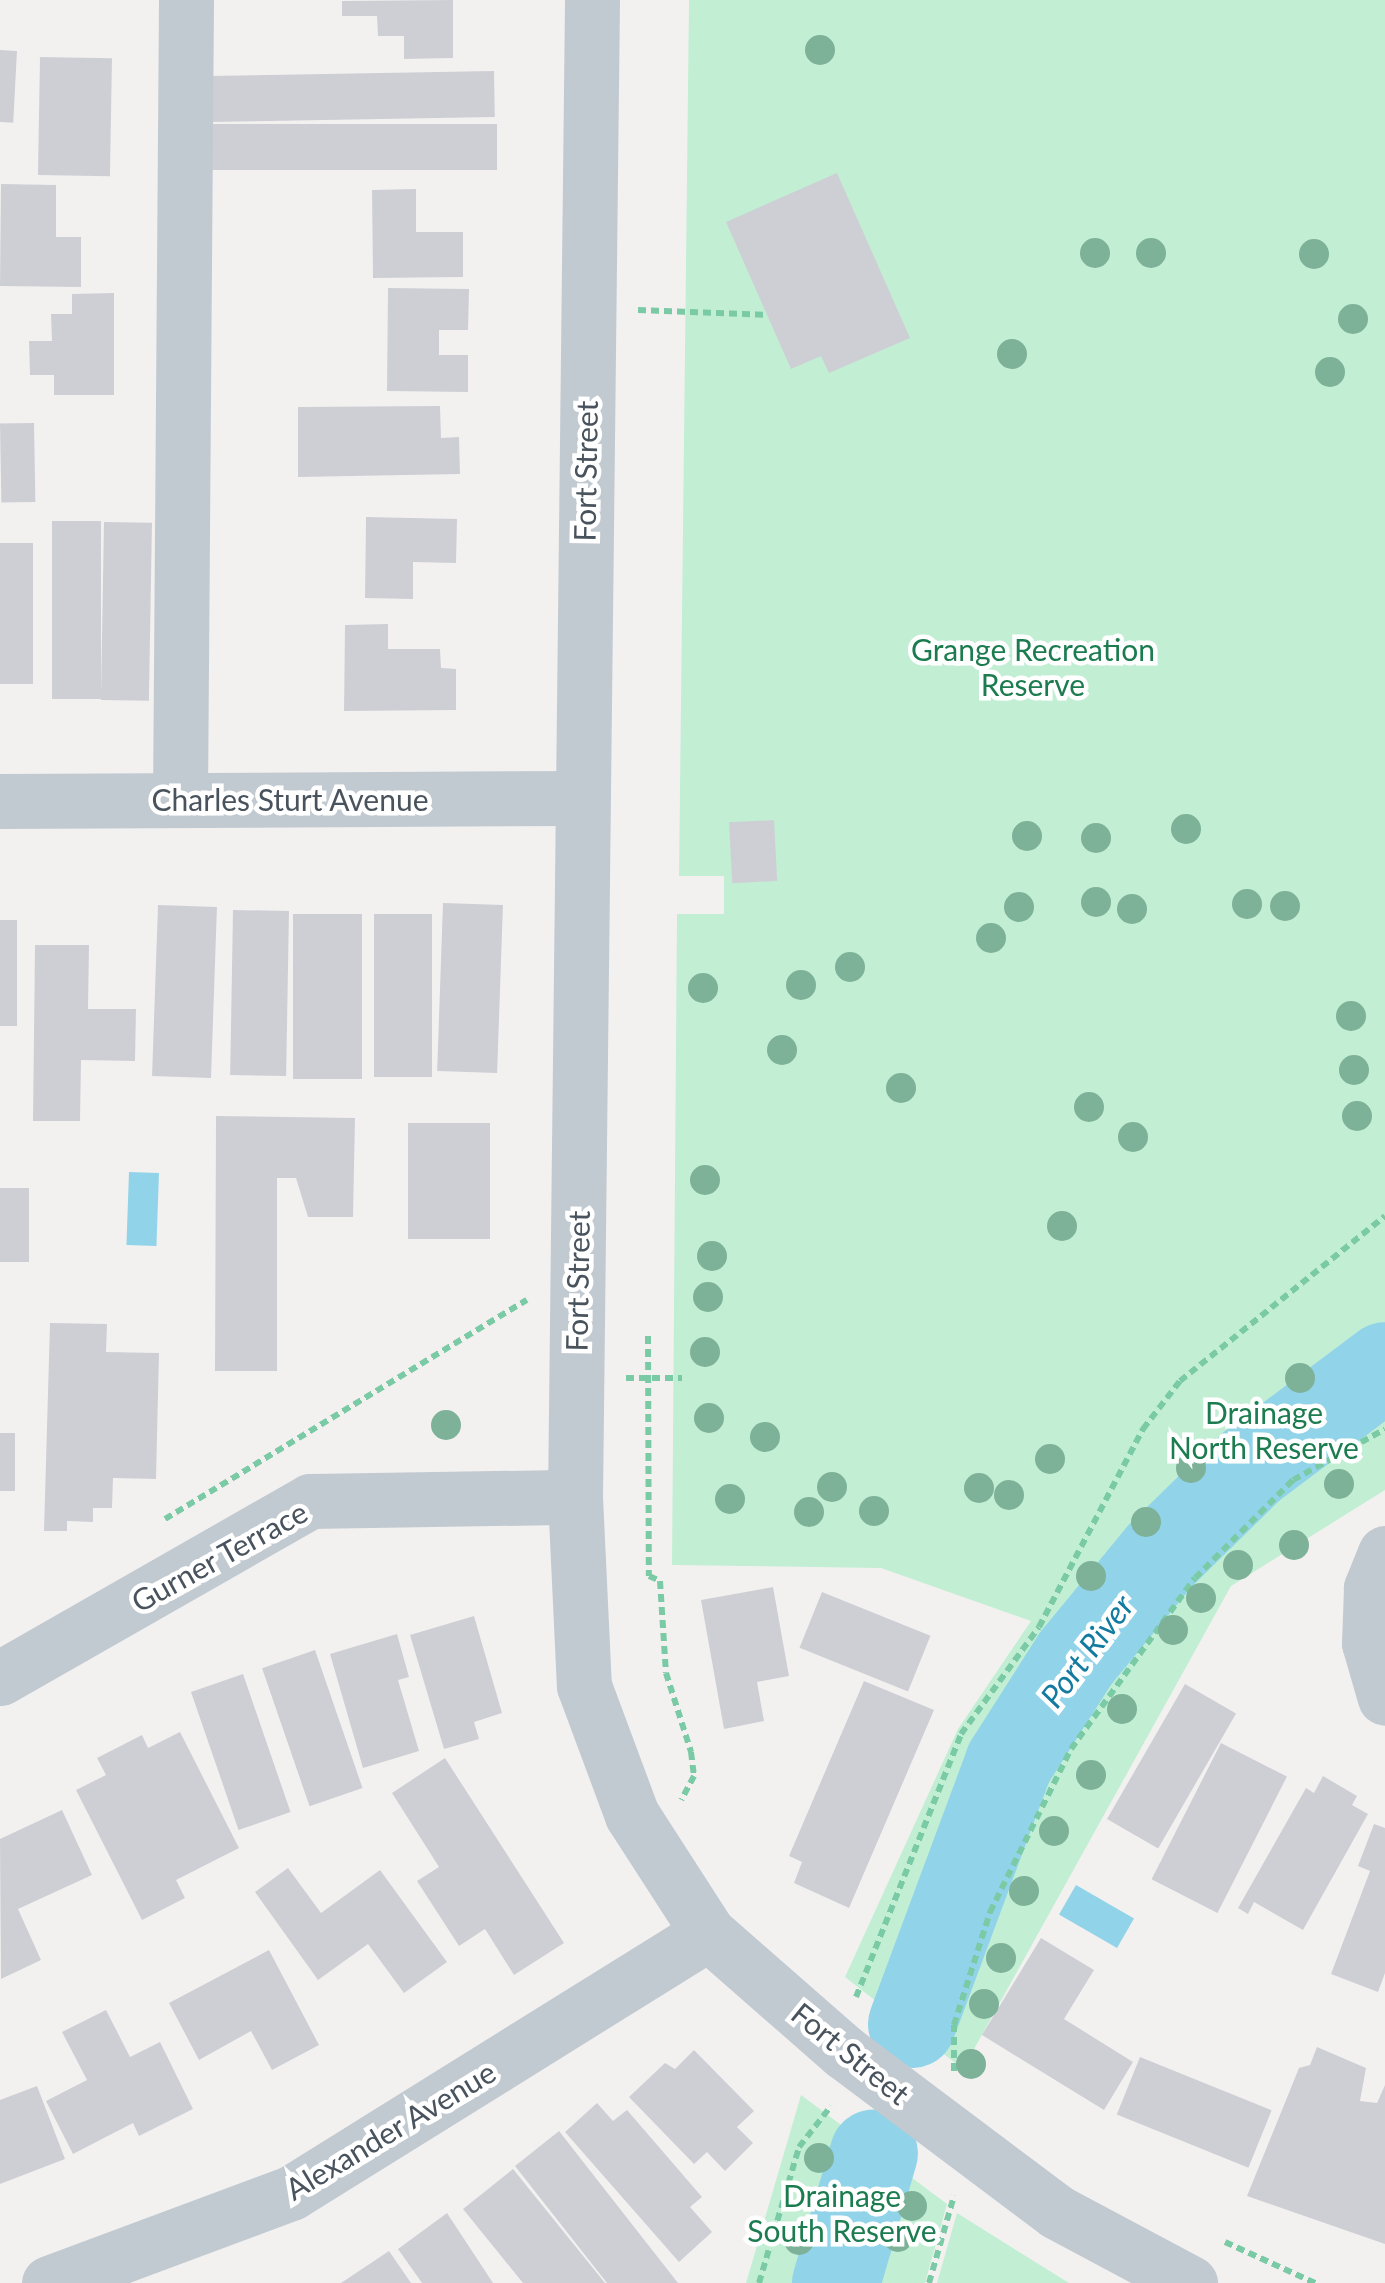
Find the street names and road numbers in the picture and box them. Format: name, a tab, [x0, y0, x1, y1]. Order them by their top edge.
street label: Fort Street	[566, 400, 604, 542]
street label: Charles Sturt Avenue	[151, 781, 429, 817]
street label: Fort Street	[558, 1210, 596, 1352]
street label: Gurner Terrace	[124, 1493, 314, 1619]
street label: Fort Street	[785, 1995, 917, 2111]
street label: Alexander Avenue	[278, 2053, 502, 2207]

